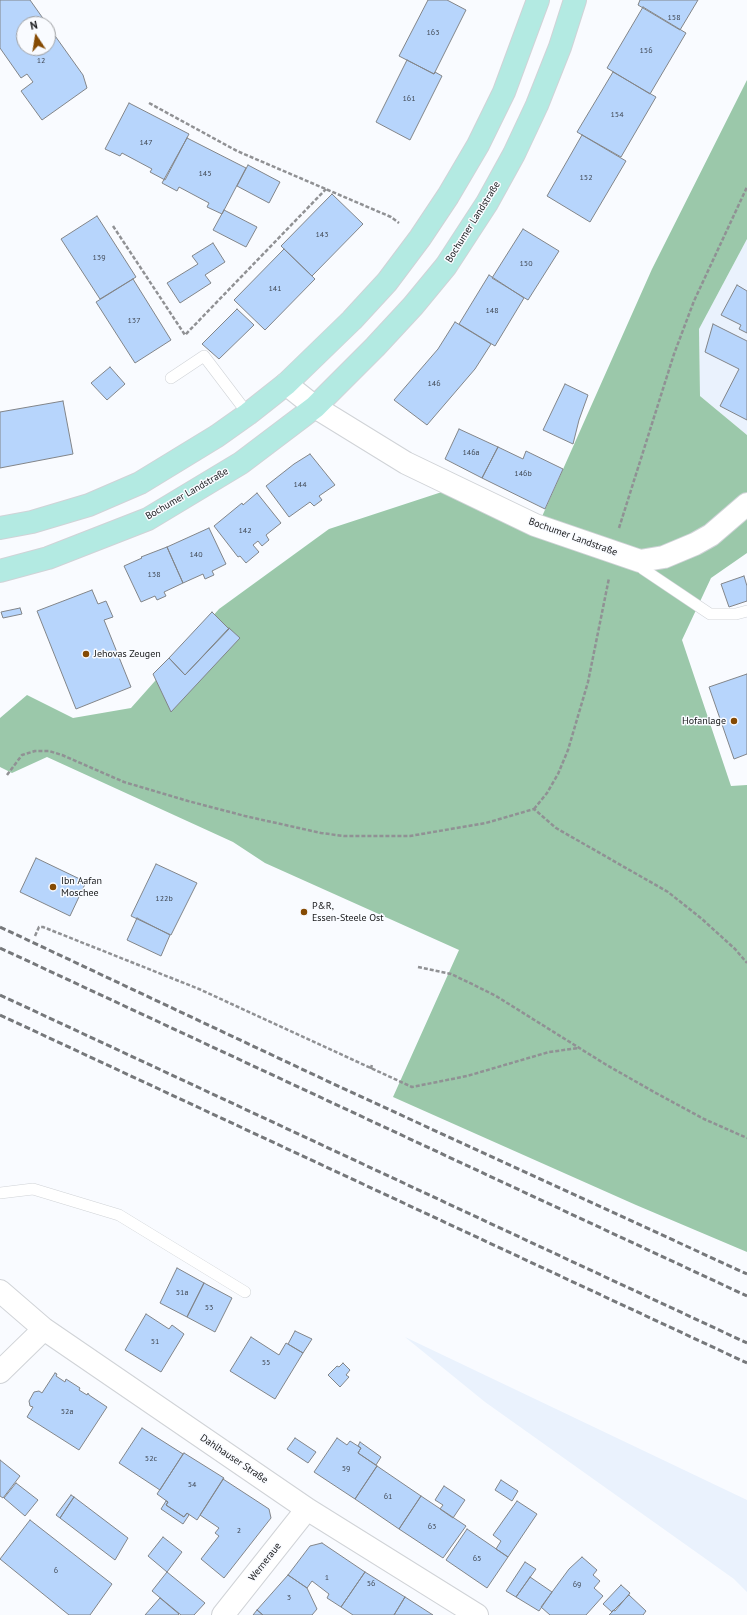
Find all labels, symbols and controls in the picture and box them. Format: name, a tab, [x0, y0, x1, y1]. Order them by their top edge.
house number: 158	[667, 13, 681, 23]
north arrow	[16, 16, 56, 56]
text: N	[29, 18, 39, 33]
house number: 163	[426, 28, 440, 38]
house number: 156	[639, 46, 653, 56]
house number: 12	[37, 56, 45, 66]
house number: 161	[402, 94, 416, 104]
house number: 154	[610, 110, 624, 120]
house number: 147	[139, 138, 153, 148]
house number: 145	[198, 169, 212, 179]
house number: 152	[579, 173, 593, 183]
street label: Bochumer Landstraße	[443, 179, 503, 265]
house number: 143	[315, 230, 329, 240]
house number: 139	[92, 253, 106, 263]
house number: 150	[519, 259, 533, 269]
house number: 141	[268, 284, 282, 294]
house number: 148	[485, 306, 499, 316]
house number: 137	[127, 316, 141, 326]
house number: 146	[427, 379, 441, 389]
house number: 146a	[462, 448, 480, 458]
street label: Bochumer Landstraße	[143, 465, 231, 523]
house number: 146b	[514, 469, 532, 479]
house number: 144	[293, 480, 307, 490]
street label: Bochumer Landstraße	[527, 515, 619, 559]
house number: 142	[238, 526, 252, 536]
house number: 140	[189, 550, 203, 560]
house number: 138	[147, 570, 161, 580]
place label: Jehovas Zeugen	[94, 648, 161, 660]
marker: Jehovas Zeugen	[81, 649, 91, 659]
place label: Hofanlage	[682, 715, 726, 727]
marker: Hofanlage	[729, 716, 739, 726]
place label: Ibn Aafan Moschee	[61, 875, 102, 898]
marker: Ibn Aafan Moschee	[48, 882, 58, 892]
house number: 122b	[155, 894, 173, 904]
place label: P&R, Essen-Steele Ost	[312, 900, 384, 924]
marker: P&R, Essen-Steele Ost	[299, 907, 309, 917]
house number: 51a	[176, 1288, 188, 1298]
house number: 53	[205, 1303, 213, 1313]
house number: 51	[151, 1337, 159, 1347]
house number: 55	[262, 1358, 270, 1368]
house number: 52a	[61, 1407, 73, 1417]
street label: Dahlhauser Straße	[198, 1432, 270, 1486]
house number: 52c	[145, 1454, 157, 1464]
house number: 59	[342, 1464, 350, 1474]
house number: 54	[188, 1480, 196, 1490]
house number: 61	[384, 1492, 392, 1502]
house number: 63	[428, 1522, 436, 1532]
house number: 2	[237, 1526, 241, 1536]
street label: Werneraue	[246, 1540, 284, 1584]
house number: 65	[473, 1554, 481, 1564]
house number: 6	[54, 1566, 58, 1576]
house number: 1	[325, 1573, 329, 1583]
house number: 56	[367, 1579, 375, 1589]
house number: 69	[573, 1580, 581, 1590]
house number: 3	[287, 1593, 291, 1603]

